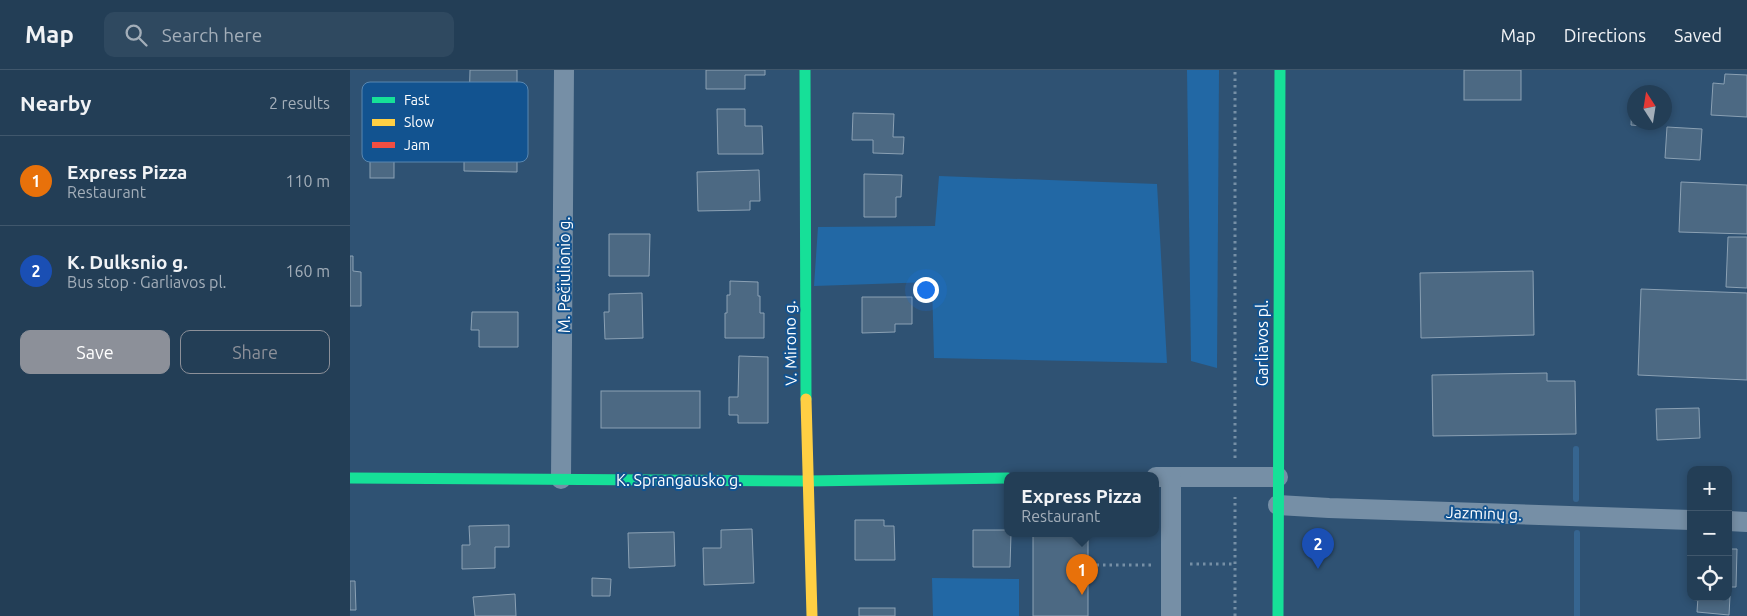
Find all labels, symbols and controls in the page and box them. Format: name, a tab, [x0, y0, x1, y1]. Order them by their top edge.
search box	[104, 12, 454, 57]
text: Map	[25, 21, 74, 48]
icon: search	[122, 21, 150, 49]
text: Search here	[162, 24, 262, 46]
text: Map	[1500, 25, 1536, 45]
text: Directions	[1564, 25, 1646, 45]
text: Saved	[1674, 25, 1722, 45]
legend	[362, 82, 528, 162]
north arrow	[1627, 85, 1672, 130]
text: Nearby	[20, 91, 91, 115]
text: Fast	[404, 92, 430, 108]
text: 2 results	[269, 94, 330, 112]
text: Slow	[404, 114, 434, 130]
text: Jam	[404, 137, 430, 153]
text: Express Pizza	[67, 161, 187, 183]
text: 1	[31, 172, 41, 190]
text: 110 m	[285, 172, 330, 190]
text: Restaurant	[67, 183, 146, 201]
street label: M. Pečiulionio g.	[555, 217, 573, 333]
text: K. Dulksnio g.	[67, 251, 188, 273]
text: 2	[31, 262, 41, 280]
text: 160 m	[285, 262, 330, 280]
text: Bus stop · Garliavos pl.	[67, 273, 227, 291]
your location	[913, 277, 939, 303]
street label: V. Mirono g.	[780, 300, 800, 386]
street label: Garliavos pl.	[1253, 300, 1271, 386]
button: Save	[20, 330, 170, 374]
button: Share	[180, 330, 330, 374]
map controls	[1687, 466, 1732, 601]
button: +	[1687, 466, 1732, 511]
street label: K. Sprangausko g.	[616, 471, 742, 489]
popup	[1004, 472, 1159, 537]
text: Express Pizza	[1021, 485, 1142, 507]
street label: Jazminų g.	[1446, 503, 1522, 523]
text: Restaurant	[1021, 507, 1100, 525]
button: −	[1687, 511, 1732, 556]
pin: 2	[1302, 528, 1334, 569]
pin: 1	[1066, 554, 1098, 595]
button: locate	[1687, 556, 1732, 601]

